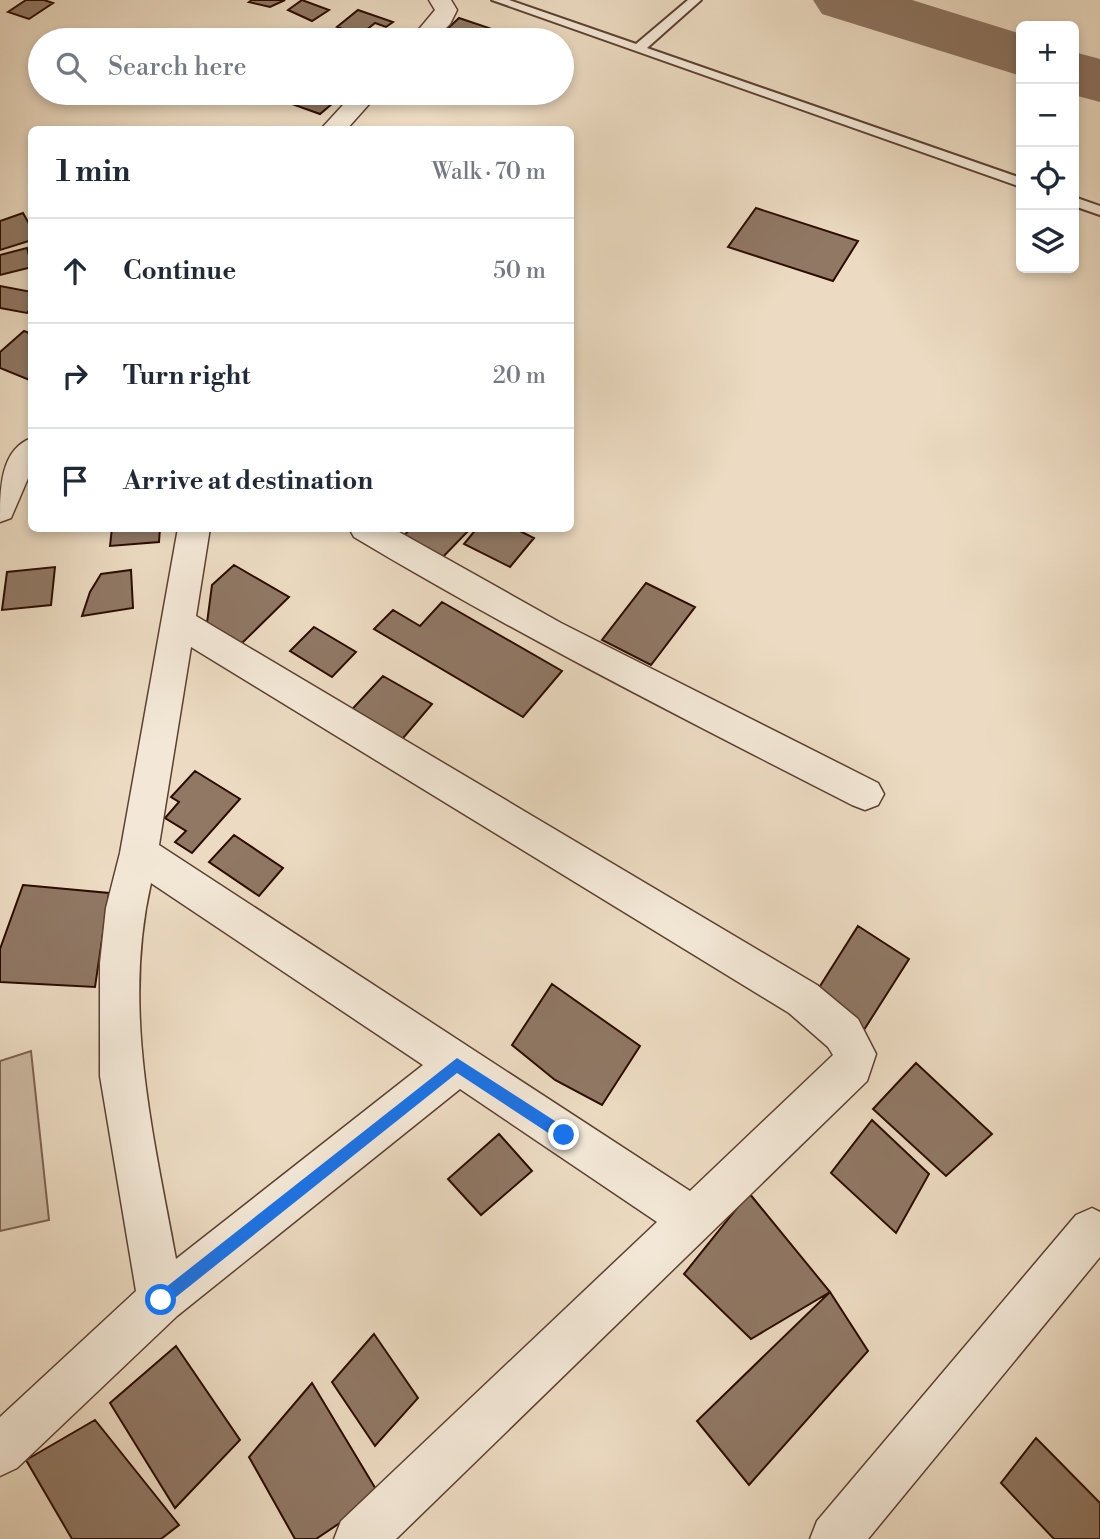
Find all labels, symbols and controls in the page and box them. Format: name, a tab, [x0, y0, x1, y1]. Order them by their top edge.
map controls	[1016, 21, 1079, 273]
button: +	[1016, 21, 1079, 84]
search box	[28, 28, 574, 105]
icon: search	[52, 48, 90, 86]
text: Search here	[108, 51, 247, 83]
button: −	[1016, 84, 1079, 147]
button: locate	[1016, 147, 1079, 210]
text: 1 min	[56, 153, 131, 191]
text: Walk · 70 m	[432, 158, 546, 186]
button: layers	[1016, 210, 1079, 273]
icon: ahead	[56, 252, 94, 290]
text: Continue	[123, 255, 236, 287]
text: 50 m	[493, 257, 546, 285]
icon: right	[56, 357, 94, 395]
text: Turn right	[123, 360, 251, 392]
text: 20 m	[493, 362, 546, 390]
icon: arrive	[56, 462, 94, 500]
text: Arrive at destination	[123, 465, 373, 497]
route end	[548, 1119, 579, 1150]
route start	[145, 1284, 176, 1315]

